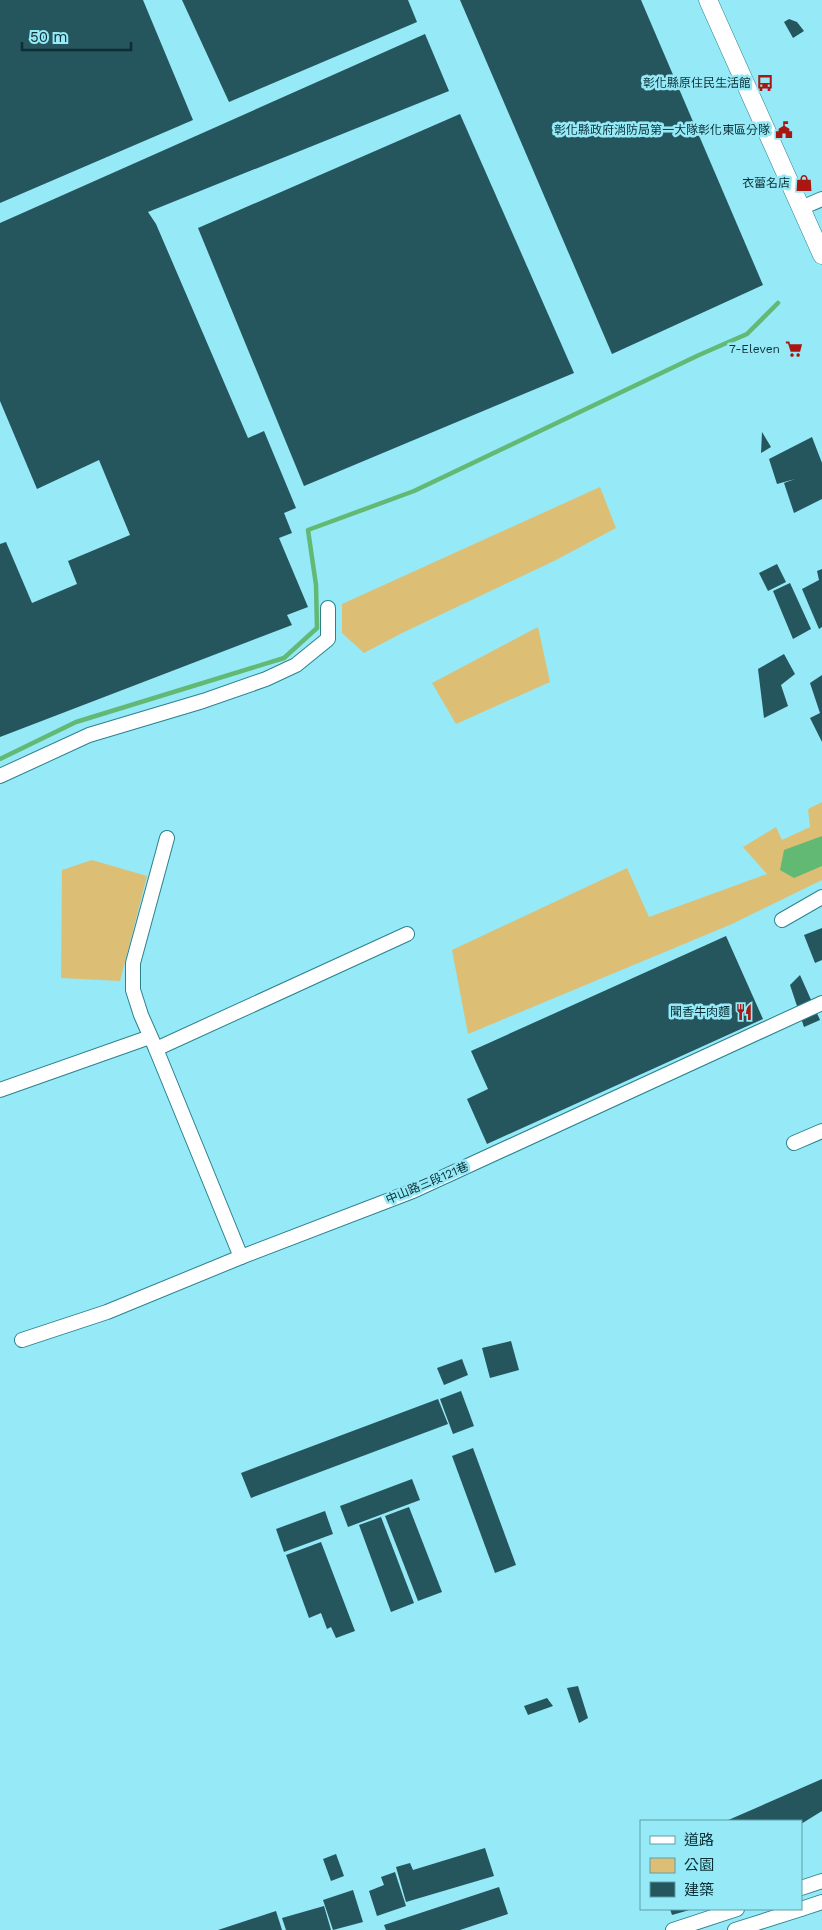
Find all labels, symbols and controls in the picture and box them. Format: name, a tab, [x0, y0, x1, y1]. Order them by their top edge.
scale bar	[22, 20, 131, 52]
text: 50 m	[30, 28, 67, 46]
bus stop icon: 彰化縣原住民生活館	[755, 73, 775, 93]
place label: 彰化縣原住民生活館	[643, 76, 751, 90]
public building icon: 彰化縣政府消防局第一大隊彰化東區分隊	[774, 120, 794, 140]
place label: 彰化縣政府消防局第一大隊彰化東區分隊	[554, 123, 770, 137]
shop icon: 衣蕾名店	[794, 173, 814, 193]
place label: 衣蕾名店	[742, 176, 790, 190]
supermarket icon: 7-Eleven	[784, 339, 804, 359]
place label: 7-Eleven	[729, 342, 780, 356]
restaurant icon: 聞香牛肉麵	[734, 1002, 754, 1022]
place label: 聞香牛肉麵	[670, 1005, 730, 1019]
street label: 中山路三段121巷	[384, 1159, 470, 1207]
legend	[640, 1820, 802, 1910]
text: 道路	[684, 1831, 714, 1849]
text: 公園	[684, 1856, 714, 1874]
text: 建築	[684, 1881, 714, 1899]

